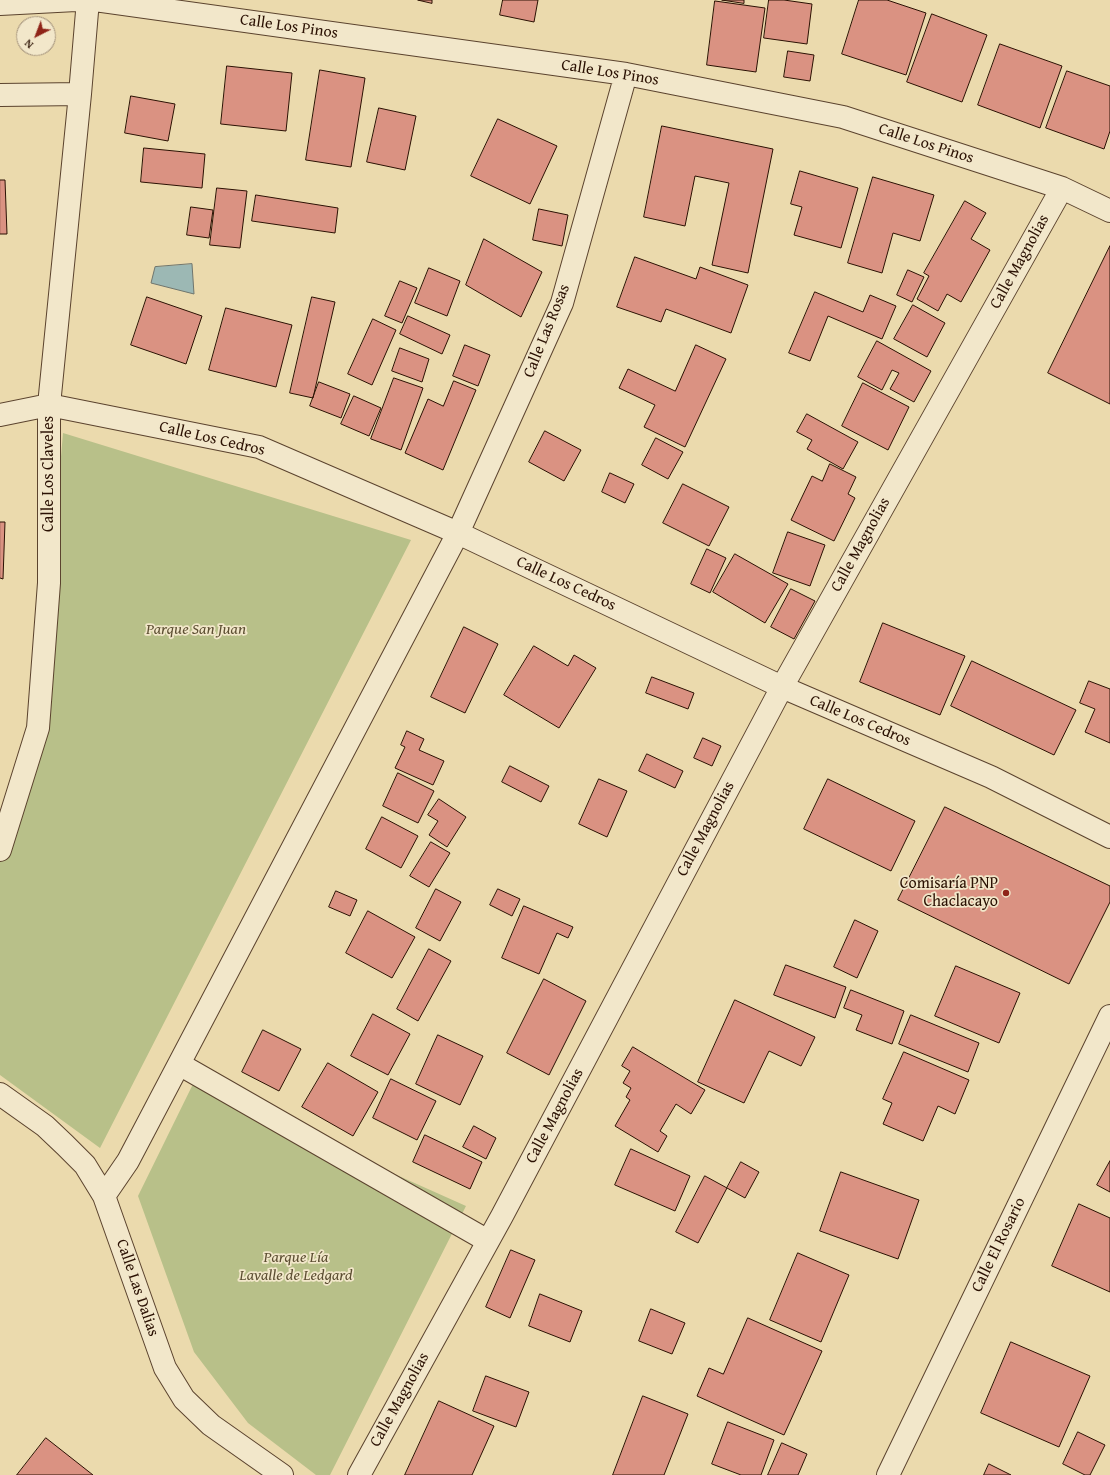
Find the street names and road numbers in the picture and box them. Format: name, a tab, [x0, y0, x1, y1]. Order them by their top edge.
street label: Calle Los Pinos	[239, 11, 339, 43]
street label: Calle Los Pinos	[560, 56, 660, 90]
street label: Calle Los Pinos	[876, 120, 976, 168]
street label: Calle Magnolias	[986, 211, 1054, 313]
street label: Calle Las Rosas	[520, 281, 574, 381]
street label: Calle Los Claveles	[39, 416, 59, 532]
street label: Calle Los Cedros	[157, 418, 267, 460]
street label: Calle Magnolias	[827, 494, 895, 596]
street label: Calle Los Cedros	[513, 553, 619, 615]
street label: Calle Los Cedros	[807, 691, 913, 751]
street label: Calle Magnolias	[673, 778, 739, 880]
street label: Calle Magnolias	[522, 1065, 588, 1167]
street label: Calle El Rosario	[968, 1195, 1030, 1295]
street label: Calle Las Dalias	[111, 1237, 163, 1339]
street label: Calle Magnolias	[366, 1349, 434, 1451]

